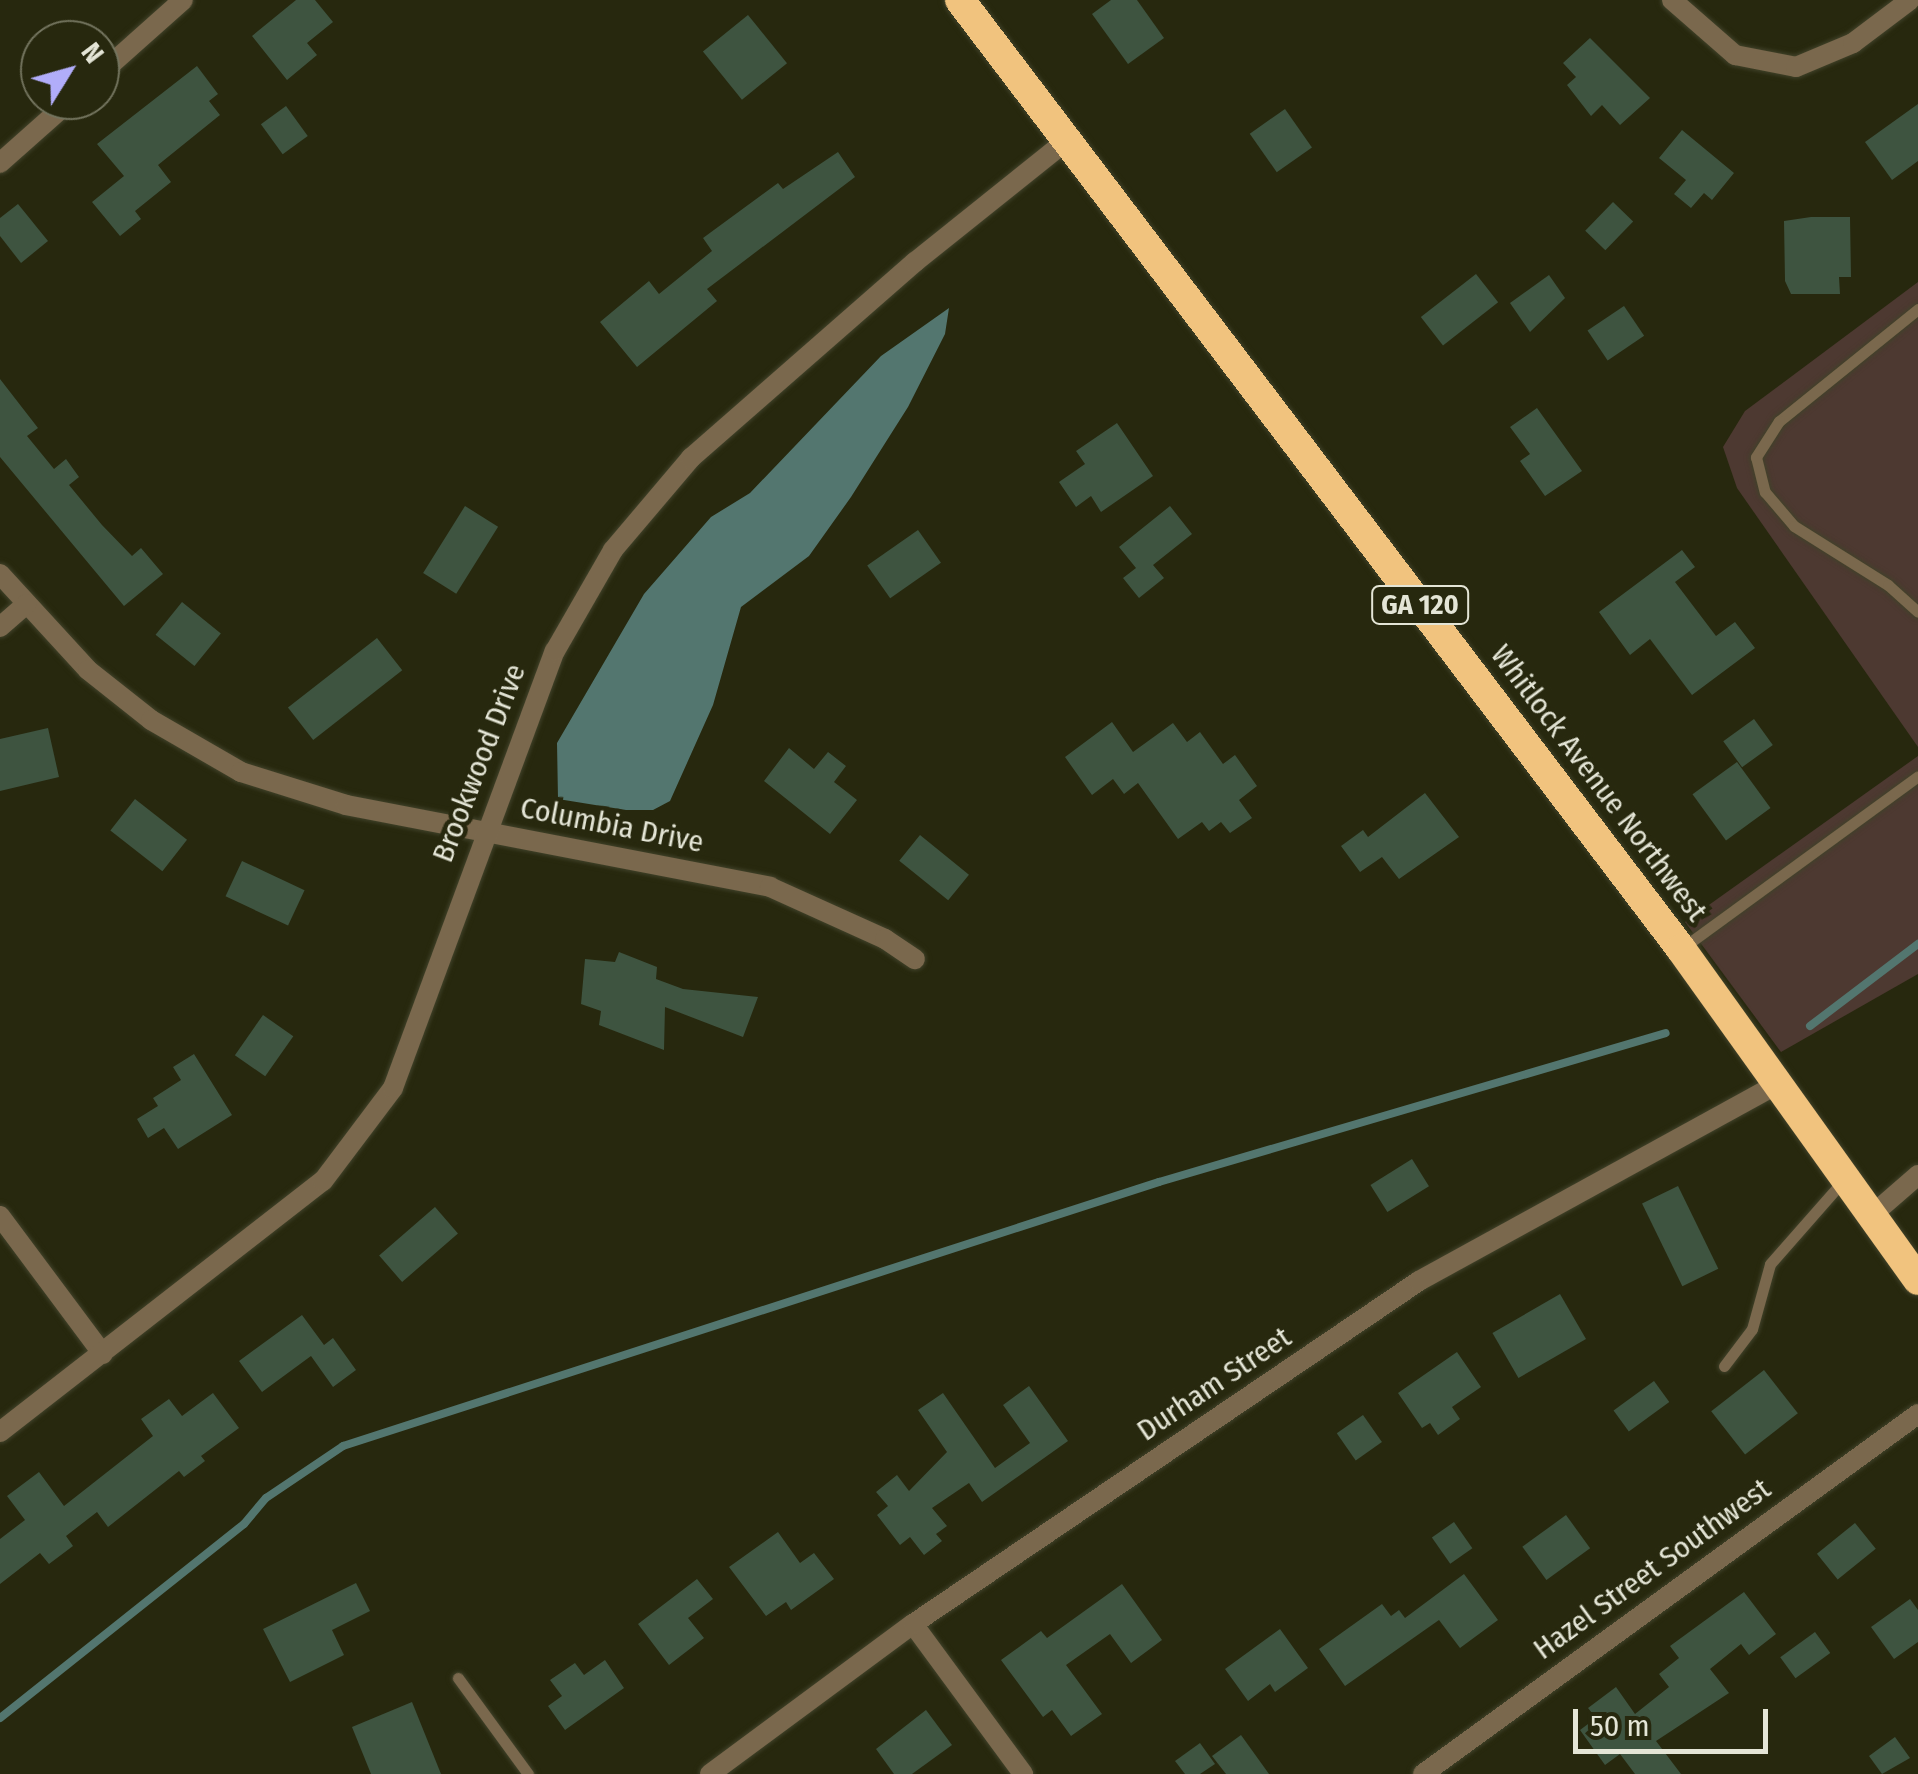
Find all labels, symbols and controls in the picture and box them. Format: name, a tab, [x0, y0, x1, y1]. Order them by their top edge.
north arrow	[20, 20, 120, 120]
text: N	[75, 36, 111, 69]
road number: GA 120	[1370, 582, 1470, 628]
street label: Whitlock Avenue Northwest	[1483, 638, 1715, 928]
street label: Brookwood Drive	[425, 659, 533, 867]
street label: Columbia Drive	[517, 790, 707, 860]
street label: Durham Street	[1130, 1319, 1298, 1449]
street label: Hazel Street Southwest	[1526, 1471, 1778, 1667]
scale bar	[1578, 1689, 1773, 1751]
text: 50 m	[1590, 1708, 1650, 1744]

